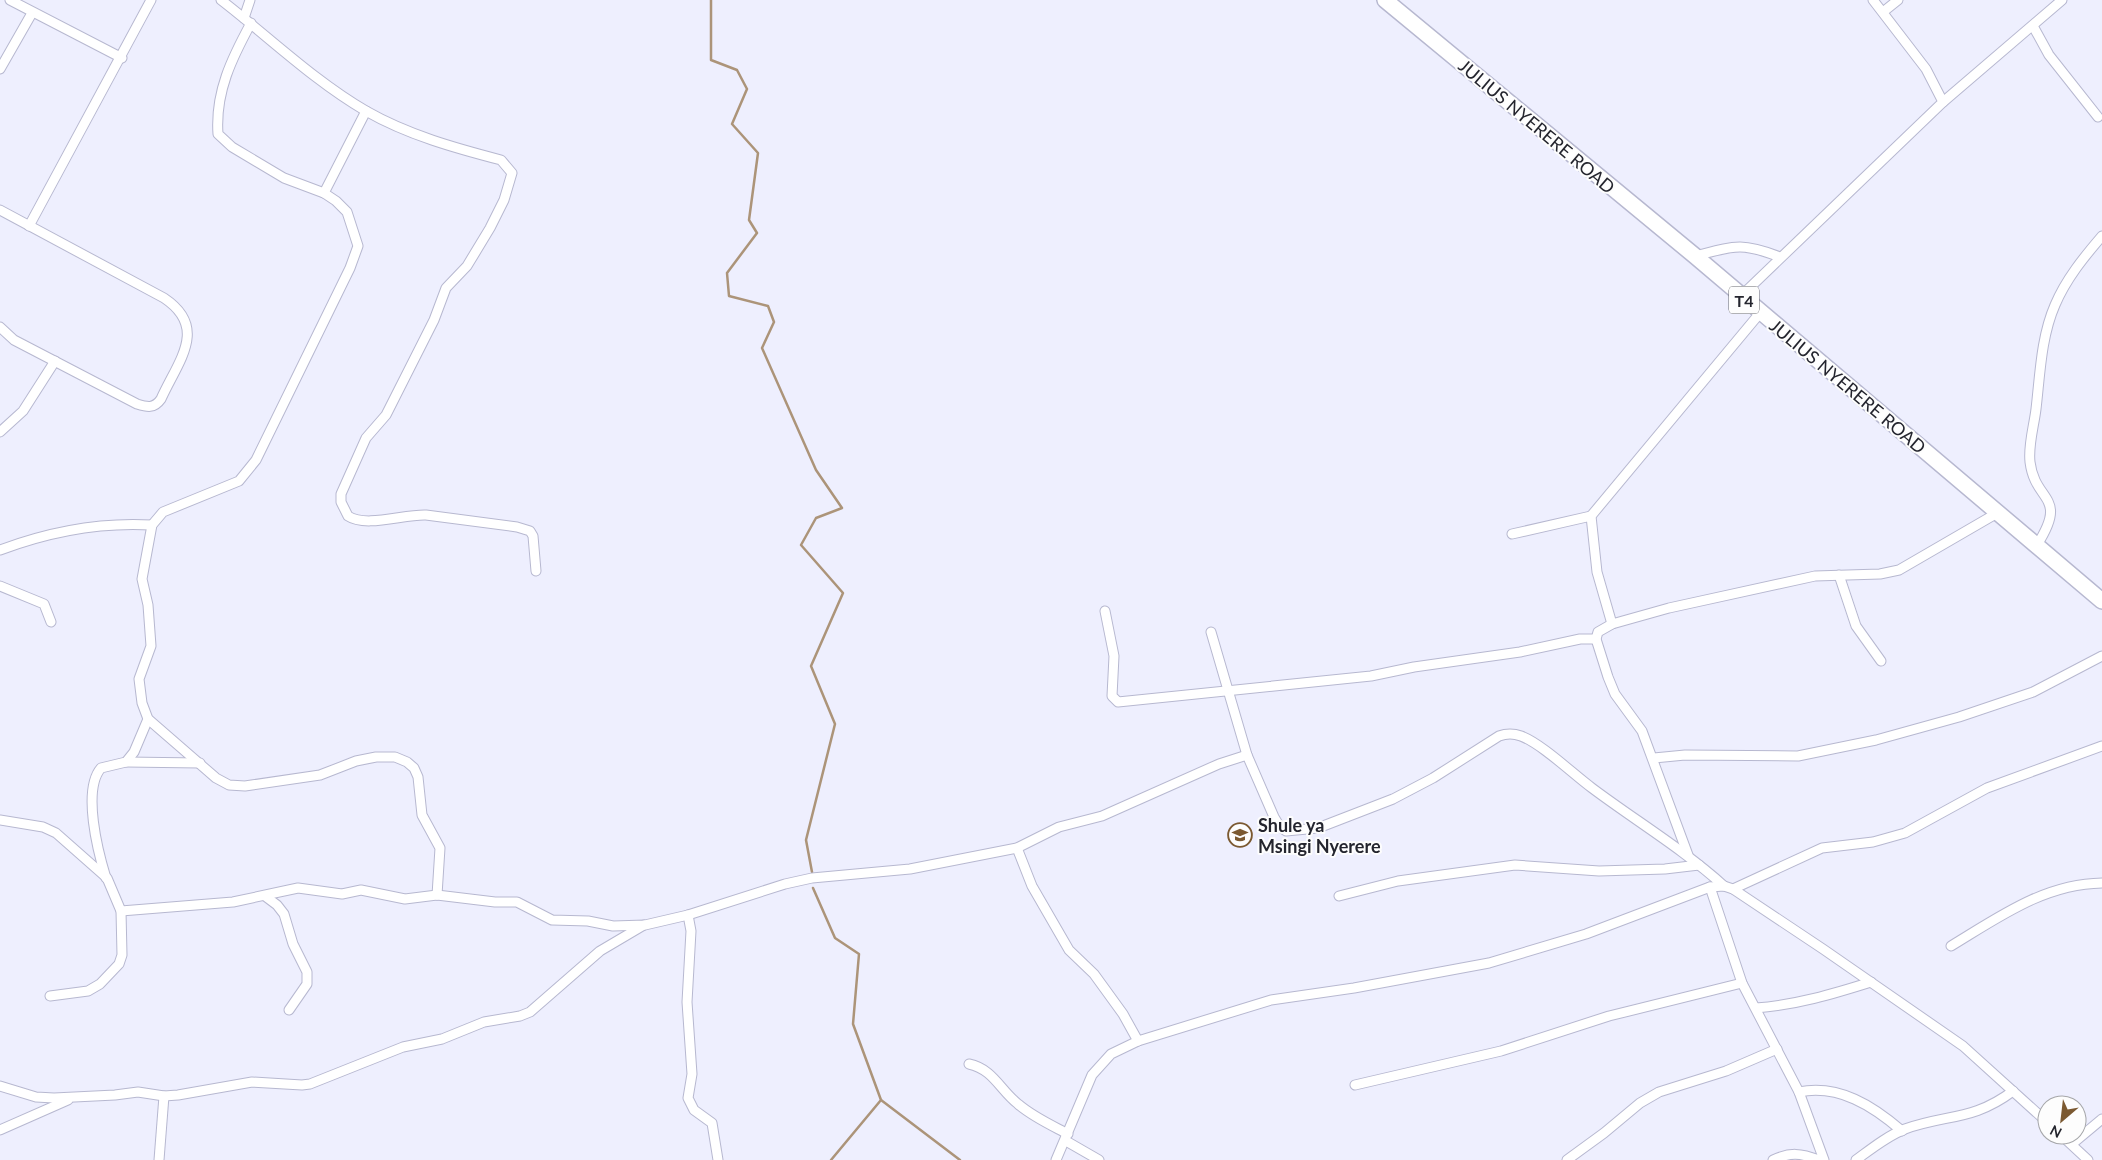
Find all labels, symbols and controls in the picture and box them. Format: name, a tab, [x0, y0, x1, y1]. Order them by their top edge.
street label: JULIUS NYERERE ROAD	[1454, 54, 1620, 198]
road number: T4	[1729, 286, 1759, 314]
street label: JULIUS NYERERE ROAD	[1765, 314, 1931, 458]
place label: Shule ya Msingi Nyerere	[1258, 814, 1381, 857]
school or university icon: Shule ya Msingi Nyerere	[1227, 822, 1253, 848]
north arrow	[2037, 1095, 2087, 1145]
text: N	[2047, 1122, 2064, 1142]

